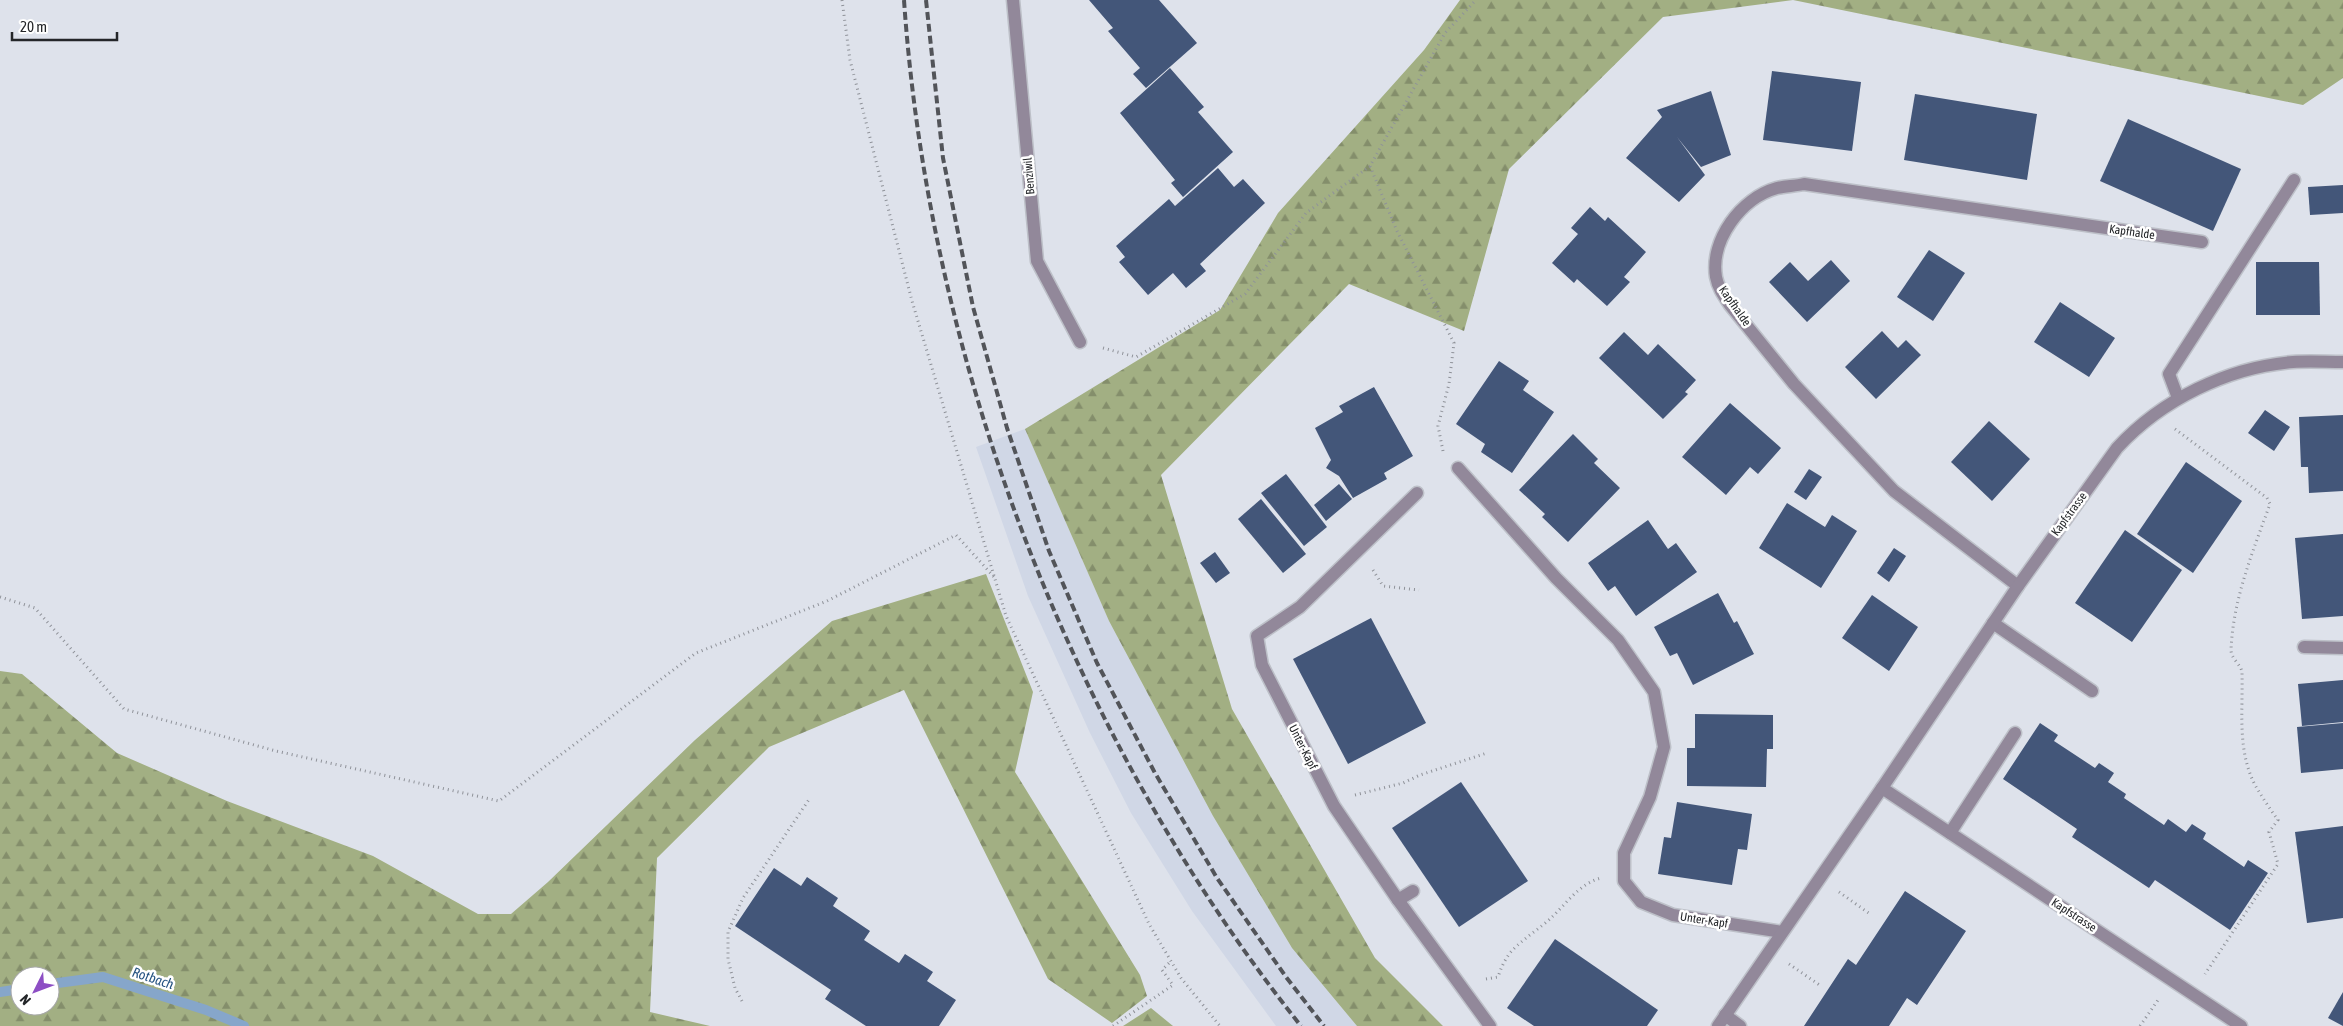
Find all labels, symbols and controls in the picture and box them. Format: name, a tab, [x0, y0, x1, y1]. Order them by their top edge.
scale bar	[12, 10, 118, 42]
text: 20 m	[20, 18, 47, 35]
street label: Benziwil	[1020, 156, 1038, 195]
street label: Kapfhalde	[2108, 222, 2156, 242]
street label: Kapfhalde	[1716, 283, 1754, 329]
street label: Kapfstrasse	[2048, 489, 2090, 539]
street label: Unter-Kapf	[1286, 722, 1321, 772]
street label: Kapfstrasse	[2049, 895, 2099, 935]
street label: Unter-Kapf	[1679, 909, 1730, 931]
water label: Rotbach	[130, 964, 176, 992]
north arrow	[10, 966, 60, 1016]
text: N	[17, 991, 34, 1008]

